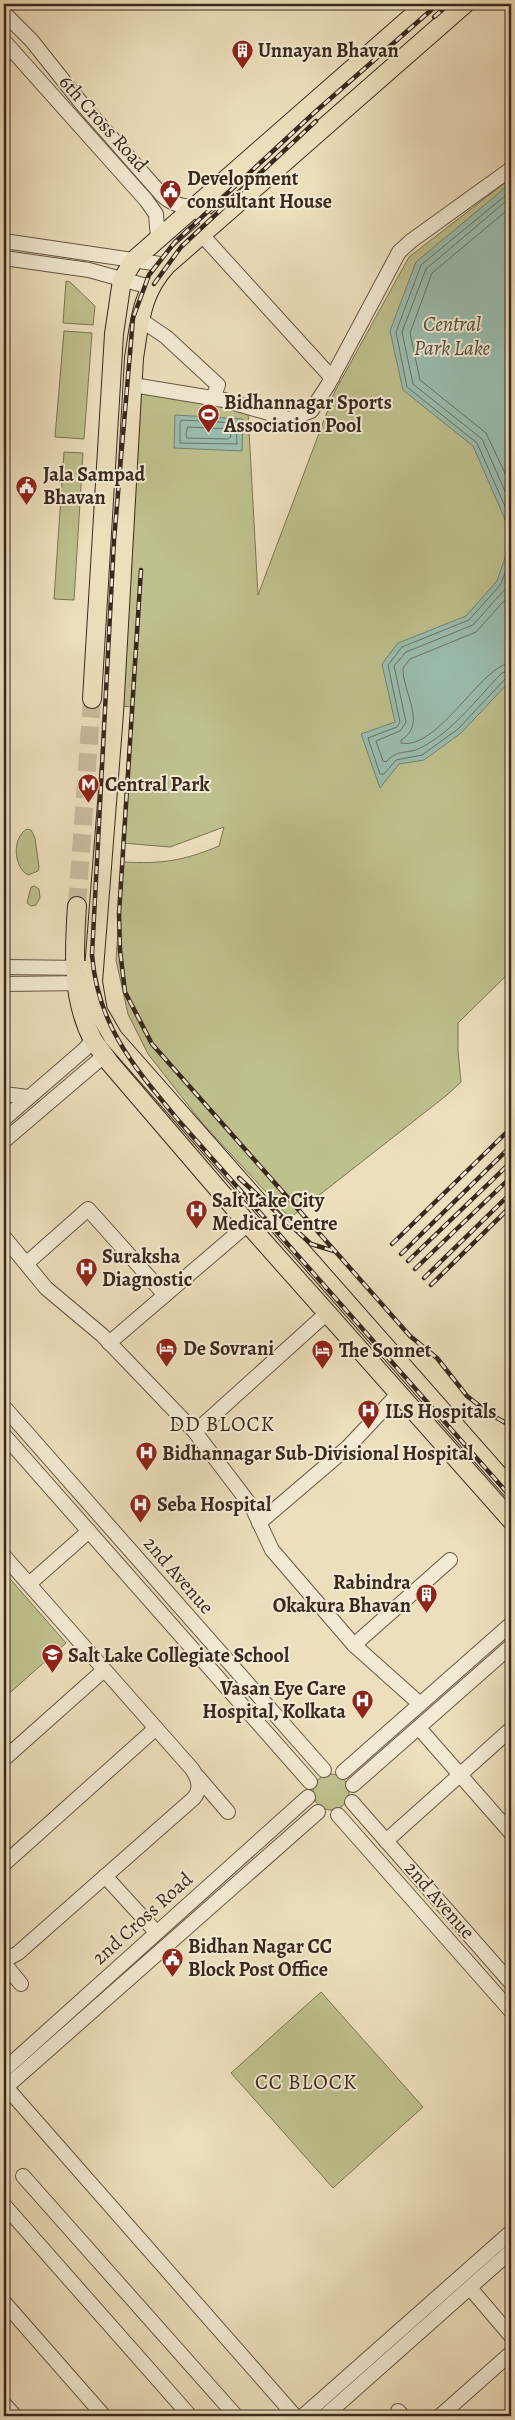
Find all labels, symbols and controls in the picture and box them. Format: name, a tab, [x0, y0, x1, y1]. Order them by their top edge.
place label: Unnayan Bhavan	[258, 37, 399, 64]
building icon: Unnayan Bhavan	[230, 38, 254, 69]
street label: 6th Cross Road	[53, 69, 155, 178]
place label: Development consultant House	[187, 165, 332, 215]
public building icon: Development consultant House	[159, 178, 183, 209]
water label: Central Park Lake	[414, 310, 491, 362]
place label: Bidhannagar Sports Association Pool	[223, 389, 392, 439]
sports icon: Bidhannagar Sports Association Pool	[196, 402, 220, 433]
place label: Jala Sampad Bhavan	[43, 461, 146, 511]
public building icon: Jala Sampad Bhavan	[15, 474, 39, 505]
place label: Central Park	[105, 771, 210, 798]
metro station icon: Central Park	[77, 772, 101, 803]
place label: Salt Lake City Medical Centre	[212, 1187, 338, 1237]
hospital icon: Salt Lake City Medical Centre	[184, 1199, 208, 1230]
place label: Suraksha Diagnostic	[102, 1243, 192, 1293]
hospital icon: Suraksha Diagnostic	[74, 1256, 98, 1287]
place label: De Sovrani	[183, 1335, 274, 1362]
hotel icon: De Sovrani	[155, 1336, 179, 1367]
place label: The Sonnet	[339, 1337, 432, 1364]
hotel icon: The Sonnet	[311, 1338, 335, 1369]
place label: ILS Hospitals	[385, 1398, 496, 1425]
hospital icon: ILS Hospitals	[357, 1399, 381, 1430]
district label: DD BLOCK	[169, 1410, 275, 1438]
place label: Bidhannagar Sub-Divisional Hospital	[162, 1440, 474, 1467]
hospital icon: Bidhannagar Sub-Divisional Hospital	[134, 1441, 158, 1472]
place label: Seba Hospital	[157, 1491, 272, 1518]
hospital icon: Seba Hospital	[129, 1492, 153, 1523]
street label: 2nd Avenue	[137, 1531, 220, 1620]
place label: Rabindra Okakura Bhavan	[273, 1569, 411, 1619]
building icon: Rabindra Okakura Bhavan	[415, 1582, 439, 1613]
place label: Salt Lake Collegiate School	[68, 1642, 290, 1669]
school or university icon: Salt Lake Collegiate School	[40, 1643, 64, 1674]
place label: Vasan Eye Care Hospital, Kolkata	[202, 1675, 346, 1725]
hospital icon: Vasan Eye Care Hospital, Kolkata	[350, 1688, 374, 1719]
street label: 2nd Avenue	[398, 1856, 481, 1945]
street label: 2nd Cross Road	[86, 1866, 199, 1971]
place label: Bidhan Nagar CC Block Post Office	[188, 1933, 332, 1983]
public building icon: Bidhan Nagar CC Block Post Office	[160, 1946, 184, 1977]
district label: CC BLOCK	[255, 2068, 357, 2096]

